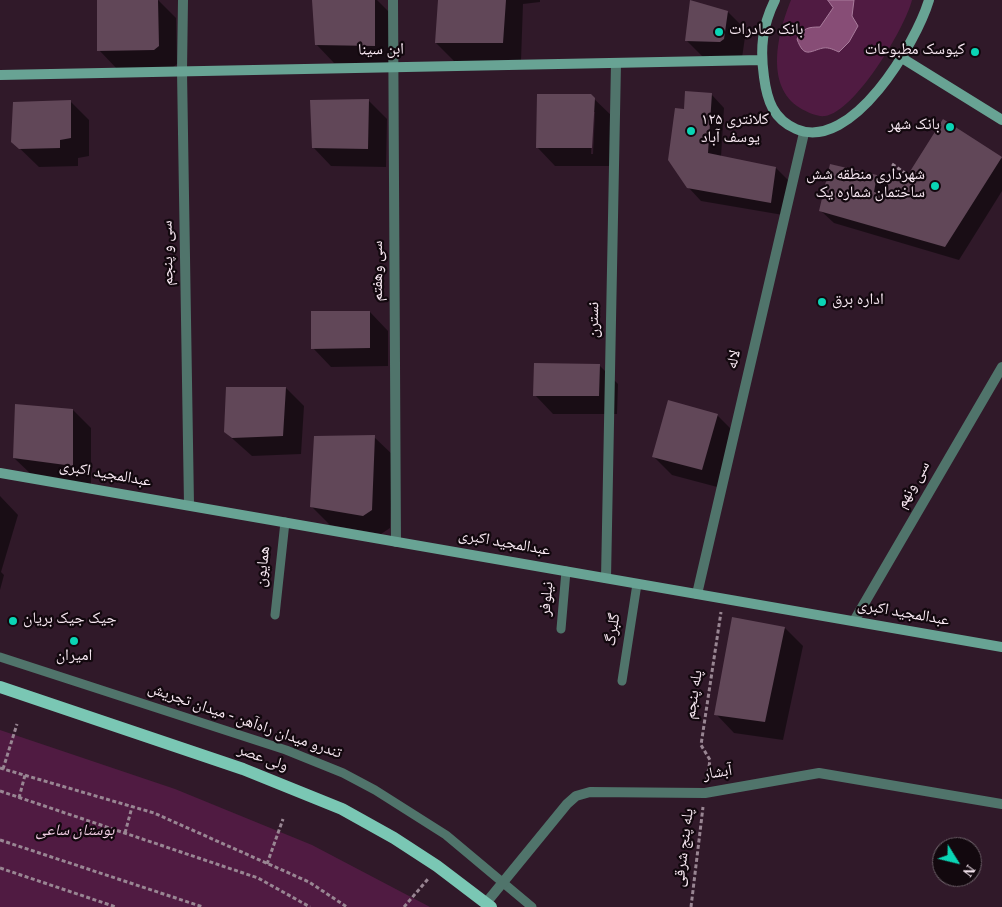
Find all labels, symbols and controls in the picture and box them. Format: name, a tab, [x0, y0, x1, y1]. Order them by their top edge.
place label: بانک صادرات	[729, 22, 803, 42]
marker: بانک صادرات	[713, 26, 725, 38]
street label: ابن سینا	[358, 42, 404, 62]
place label: کیوسک مطبوعات	[865, 42, 965, 62]
marker: کیوسک مطبوعات	[969, 46, 981, 58]
place label: کلانتری ۱۲۵ یوسف آباد	[701, 112, 769, 150]
place label: بانک شهر	[888, 117, 940, 137]
marker: بانک شهر	[944, 121, 956, 133]
marker: کلانتری ۱۲۵ یوسف آباد	[685, 125, 697, 137]
place label: شهرداری منطقه شش ساختمان شماره یک	[806, 167, 925, 205]
marker: شهرداری منطقه شش ساختمان شماره یک	[929, 180, 941, 192]
street label: سی و پنجم	[160, 220, 180, 286]
street label: سی وهفتم	[370, 240, 390, 302]
place label: اداره برق	[832, 292, 884, 312]
marker: اداره برق	[816, 296, 828, 308]
street label: نسترن	[586, 302, 606, 338]
street label: لاله	[725, 349, 747, 371]
street label: عبدالمجید اکبری	[57, 458, 153, 494]
street label: سی ونهم	[894, 459, 936, 513]
street label: عبدالمجید اکبری	[456, 527, 552, 563]
street label: همایون	[253, 546, 277, 588]
street label: نیلوفر	[538, 581, 560, 617]
street label: عبدالمجید اکبری	[855, 597, 951, 633]
place label: جیک جیک بریان	[23, 611, 117, 631]
street label: گلبرگ	[603, 612, 627, 648]
marker: جیک جیک بریان	[7, 615, 19, 627]
marker: امیران	[68, 635, 80, 647]
place label: امیران	[56, 648, 92, 668]
street label: پله پنجم	[683, 669, 709, 721]
street label: تندرو میدان راه‌آهن - میدان تجریش	[144, 681, 344, 765]
street label: ولی عصر	[234, 742, 290, 778]
street label: آبشار	[702, 763, 734, 787]
street label: پله پنج شرقی	[672, 808, 700, 888]
park label: بوستان ساعی	[36, 823, 114, 843]
north arrow	[932, 837, 982, 887]
text: N	[960, 862, 978, 879]

